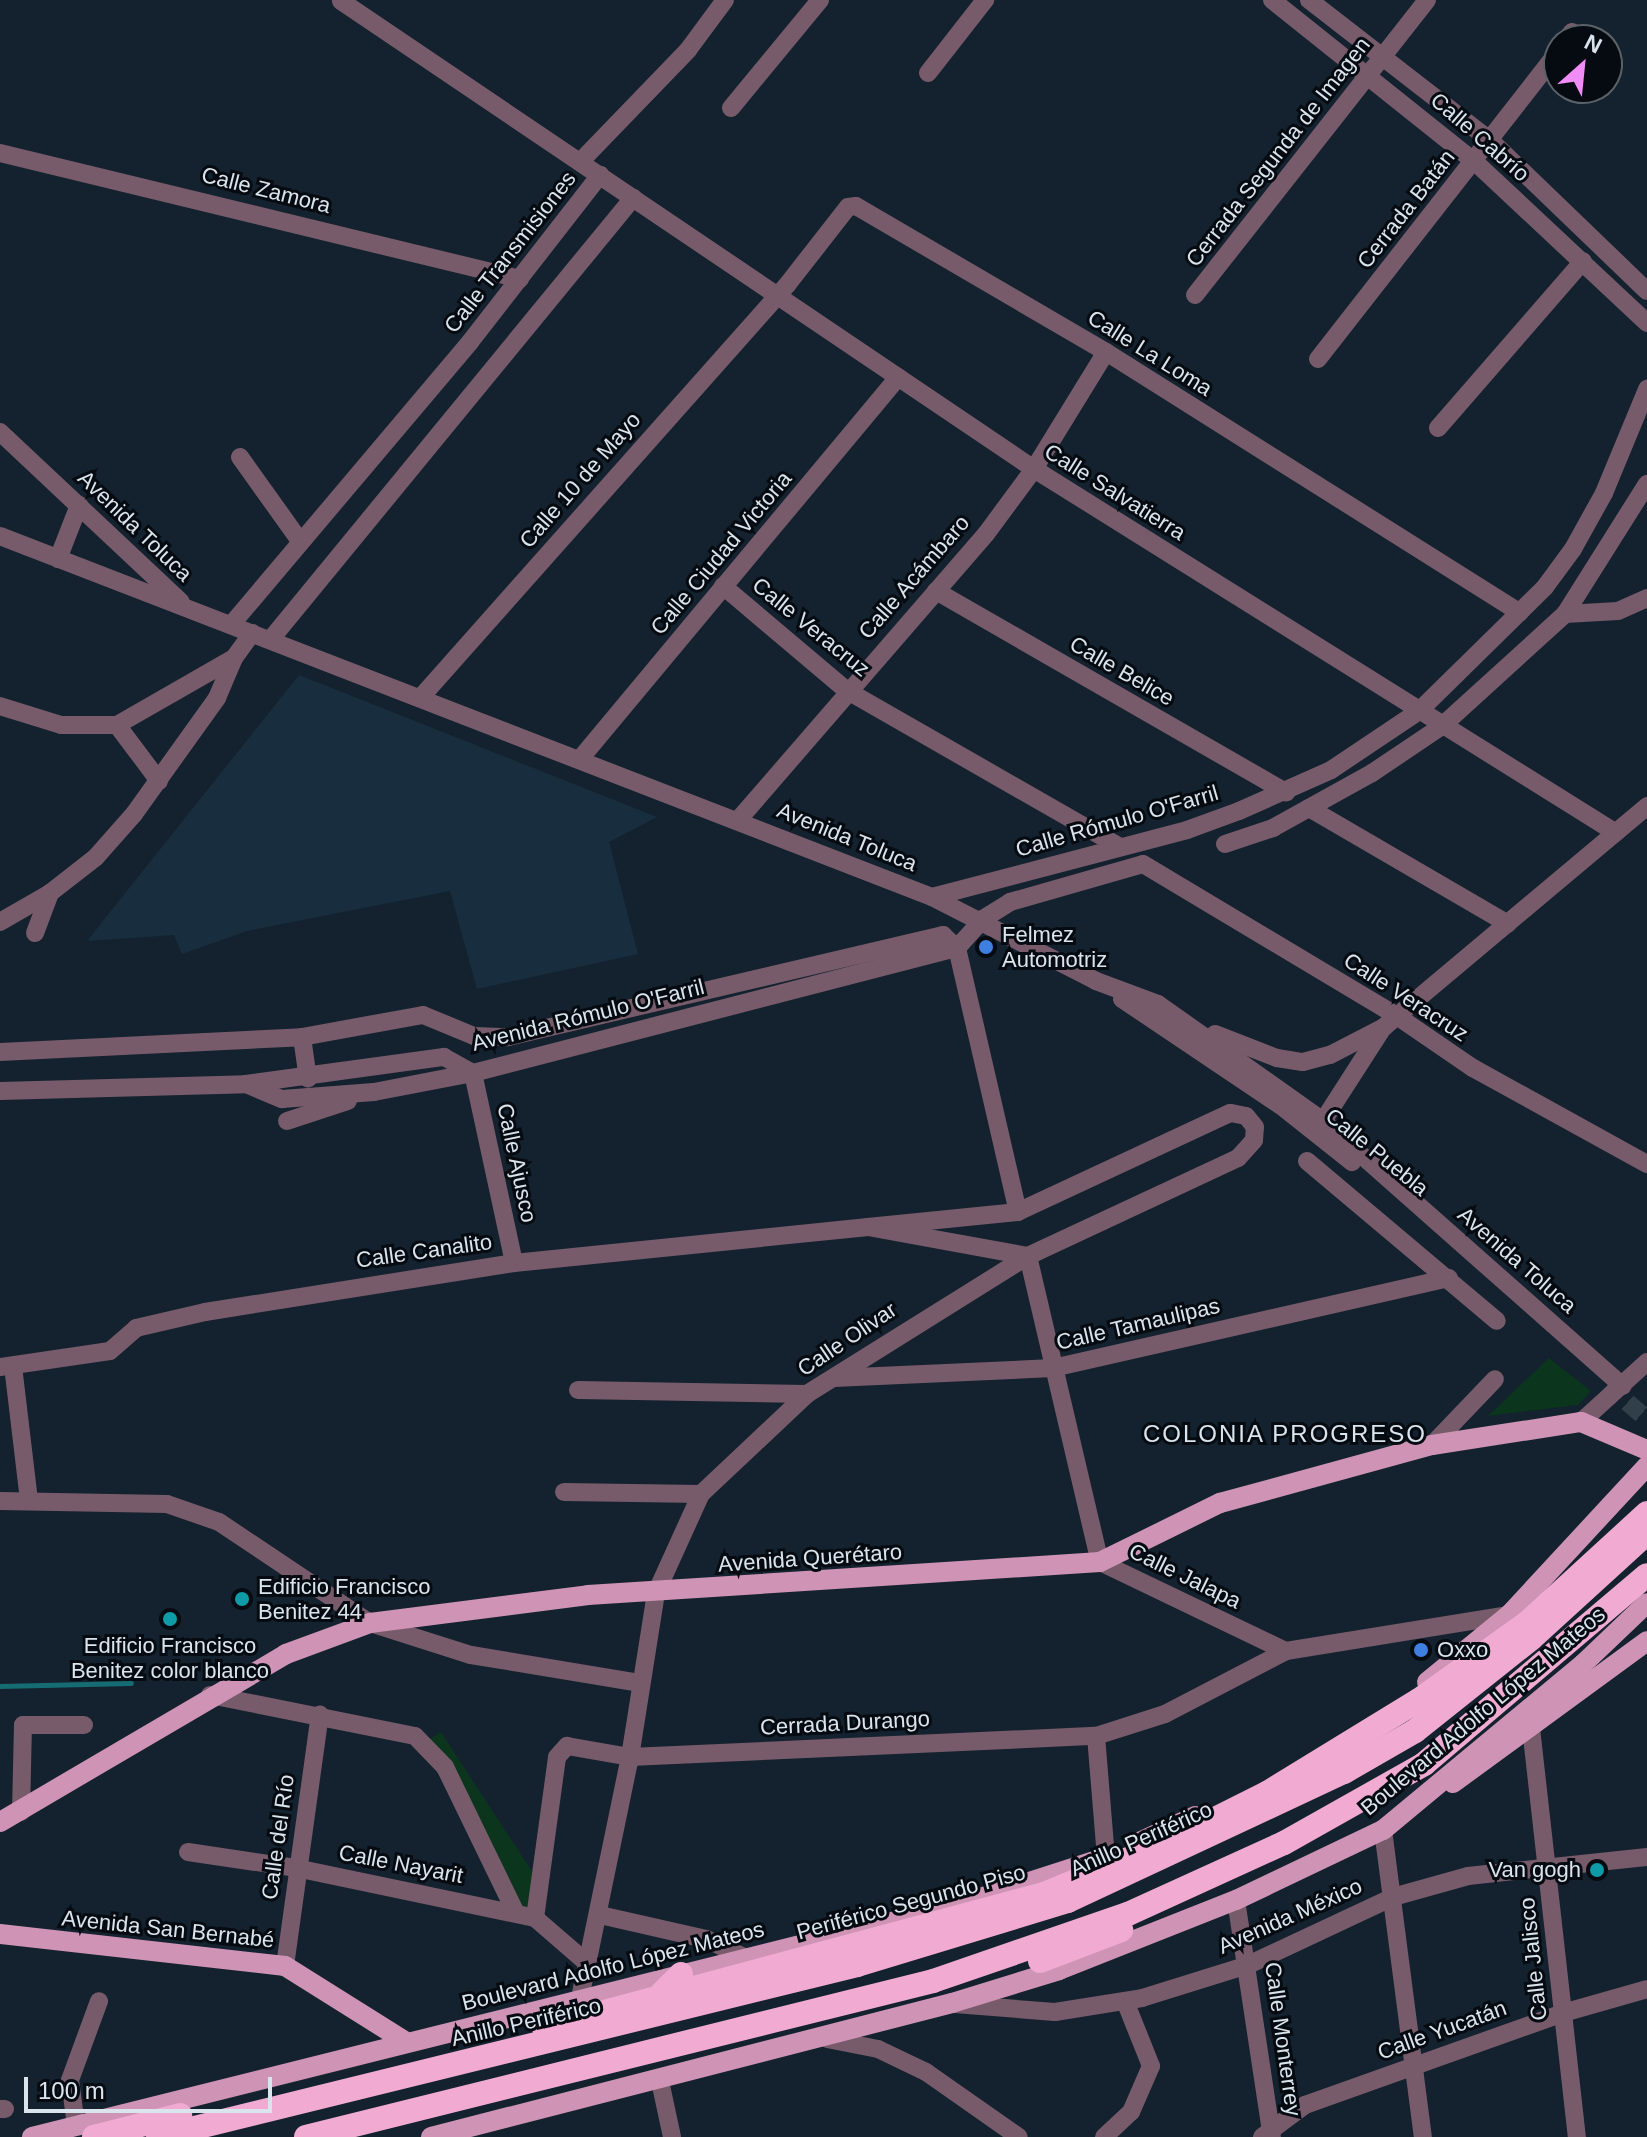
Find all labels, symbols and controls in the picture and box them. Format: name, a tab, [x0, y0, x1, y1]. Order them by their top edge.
north arrow	[1543, 24, 1623, 104]
text: N	[1580, 29, 1606, 59]
street label: Cerrada Segunda de Imagen	[1180, 32, 1376, 272]
street label: Calle Cabrío	[1425, 87, 1535, 187]
street label: Cerrada Batán	[1352, 144, 1460, 274]
street label: Calle Zamora	[199, 161, 333, 219]
street label: Calle Transmisiones	[439, 166, 581, 338]
street label: Calle La Loma	[1083, 304, 1217, 402]
street label: Calle 10 de Mayo	[514, 407, 646, 553]
street label: Calle Salvatierra	[1040, 438, 1190, 546]
street label: Avenida Toluca	[72, 465, 198, 587]
street label: Calle Ciudad Victoria	[645, 466, 797, 640]
street label: Calle Acámbaro	[853, 509, 975, 645]
street label: Calle Veracruz	[747, 572, 875, 682]
street label: Calle Belice	[1065, 631, 1179, 711]
street label: Calle Rómulo O'Farril	[1013, 779, 1221, 863]
street label: Avenida Toluca	[773, 797, 921, 877]
place label: Felmez Automotriz	[1002, 921, 1107, 972]
marker: Felmez Automotriz	[977, 938, 995, 956]
street label: Calle Veracruz	[1339, 947, 1473, 1047]
street label: Avenida Rómulo O'Farril	[469, 973, 707, 1057]
street label: Calle Ajusco	[491, 1100, 543, 1226]
street label: Calle Puebla	[1320, 1102, 1434, 1202]
street label: Avenida Toluca	[1452, 1201, 1582, 1319]
street label: Calle Canalito	[354, 1228, 494, 1274]
street label: Calle Tamaulipas	[1053, 1292, 1223, 1356]
street label: Calle Olivar	[792, 1296, 902, 1382]
district label: COLONIA PROGRESO	[1142, 1420, 1428, 1448]
street label: Avenida Querétaro	[717, 1538, 903, 1578]
street label: Calle Jalapa	[1125, 1538, 1245, 1614]
place label: Edificio Francisco Benitez 44	[258, 1573, 430, 1624]
marker: Edificio Francisco Benitez 44	[233, 1590, 251, 1608]
street label: Boulevard Adolfo López Mateos	[1355, 1601, 1611, 1821]
marker: Edificio Francisco Benitez color blanco	[161, 1610, 179, 1628]
place label: Edificio Francisco Benitez color blanco	[71, 1632, 269, 1684]
place label: Oxxo	[1437, 1637, 1488, 1663]
marker: Oxxo	[1412, 1641, 1430, 1659]
street label: Cerrada Durango	[759, 1705, 931, 1741]
street label: Calle del Río	[256, 1773, 300, 1901]
street label: Anillo Periférico	[1066, 1796, 1216, 1882]
street label: Calle Nayarit	[337, 1839, 465, 1889]
place label: Van gogh	[1488, 1857, 1581, 1883]
street label: Periférico Segundo Piso	[794, 1859, 1028, 1945]
marker: Van gogh	[1588, 1861, 1606, 1879]
street label: Avenida México	[1214, 1872, 1366, 1960]
street label: Calle Jalisco	[1513, 1896, 1553, 2022]
street label: Avenida San Bernabé	[60, 1905, 276, 1953]
street label: Boulevard Adolfo López Mateos	[459, 1915, 767, 2017]
street label: Calle Monterrey	[1259, 1960, 1307, 2118]
street label: Anillo Periférico	[449, 1992, 603, 2052]
street label: Calle Yucatán	[1374, 1994, 1510, 2066]
scale bar	[28, 2061, 276, 2111]
text: 100 m	[38, 2077, 105, 2104]

